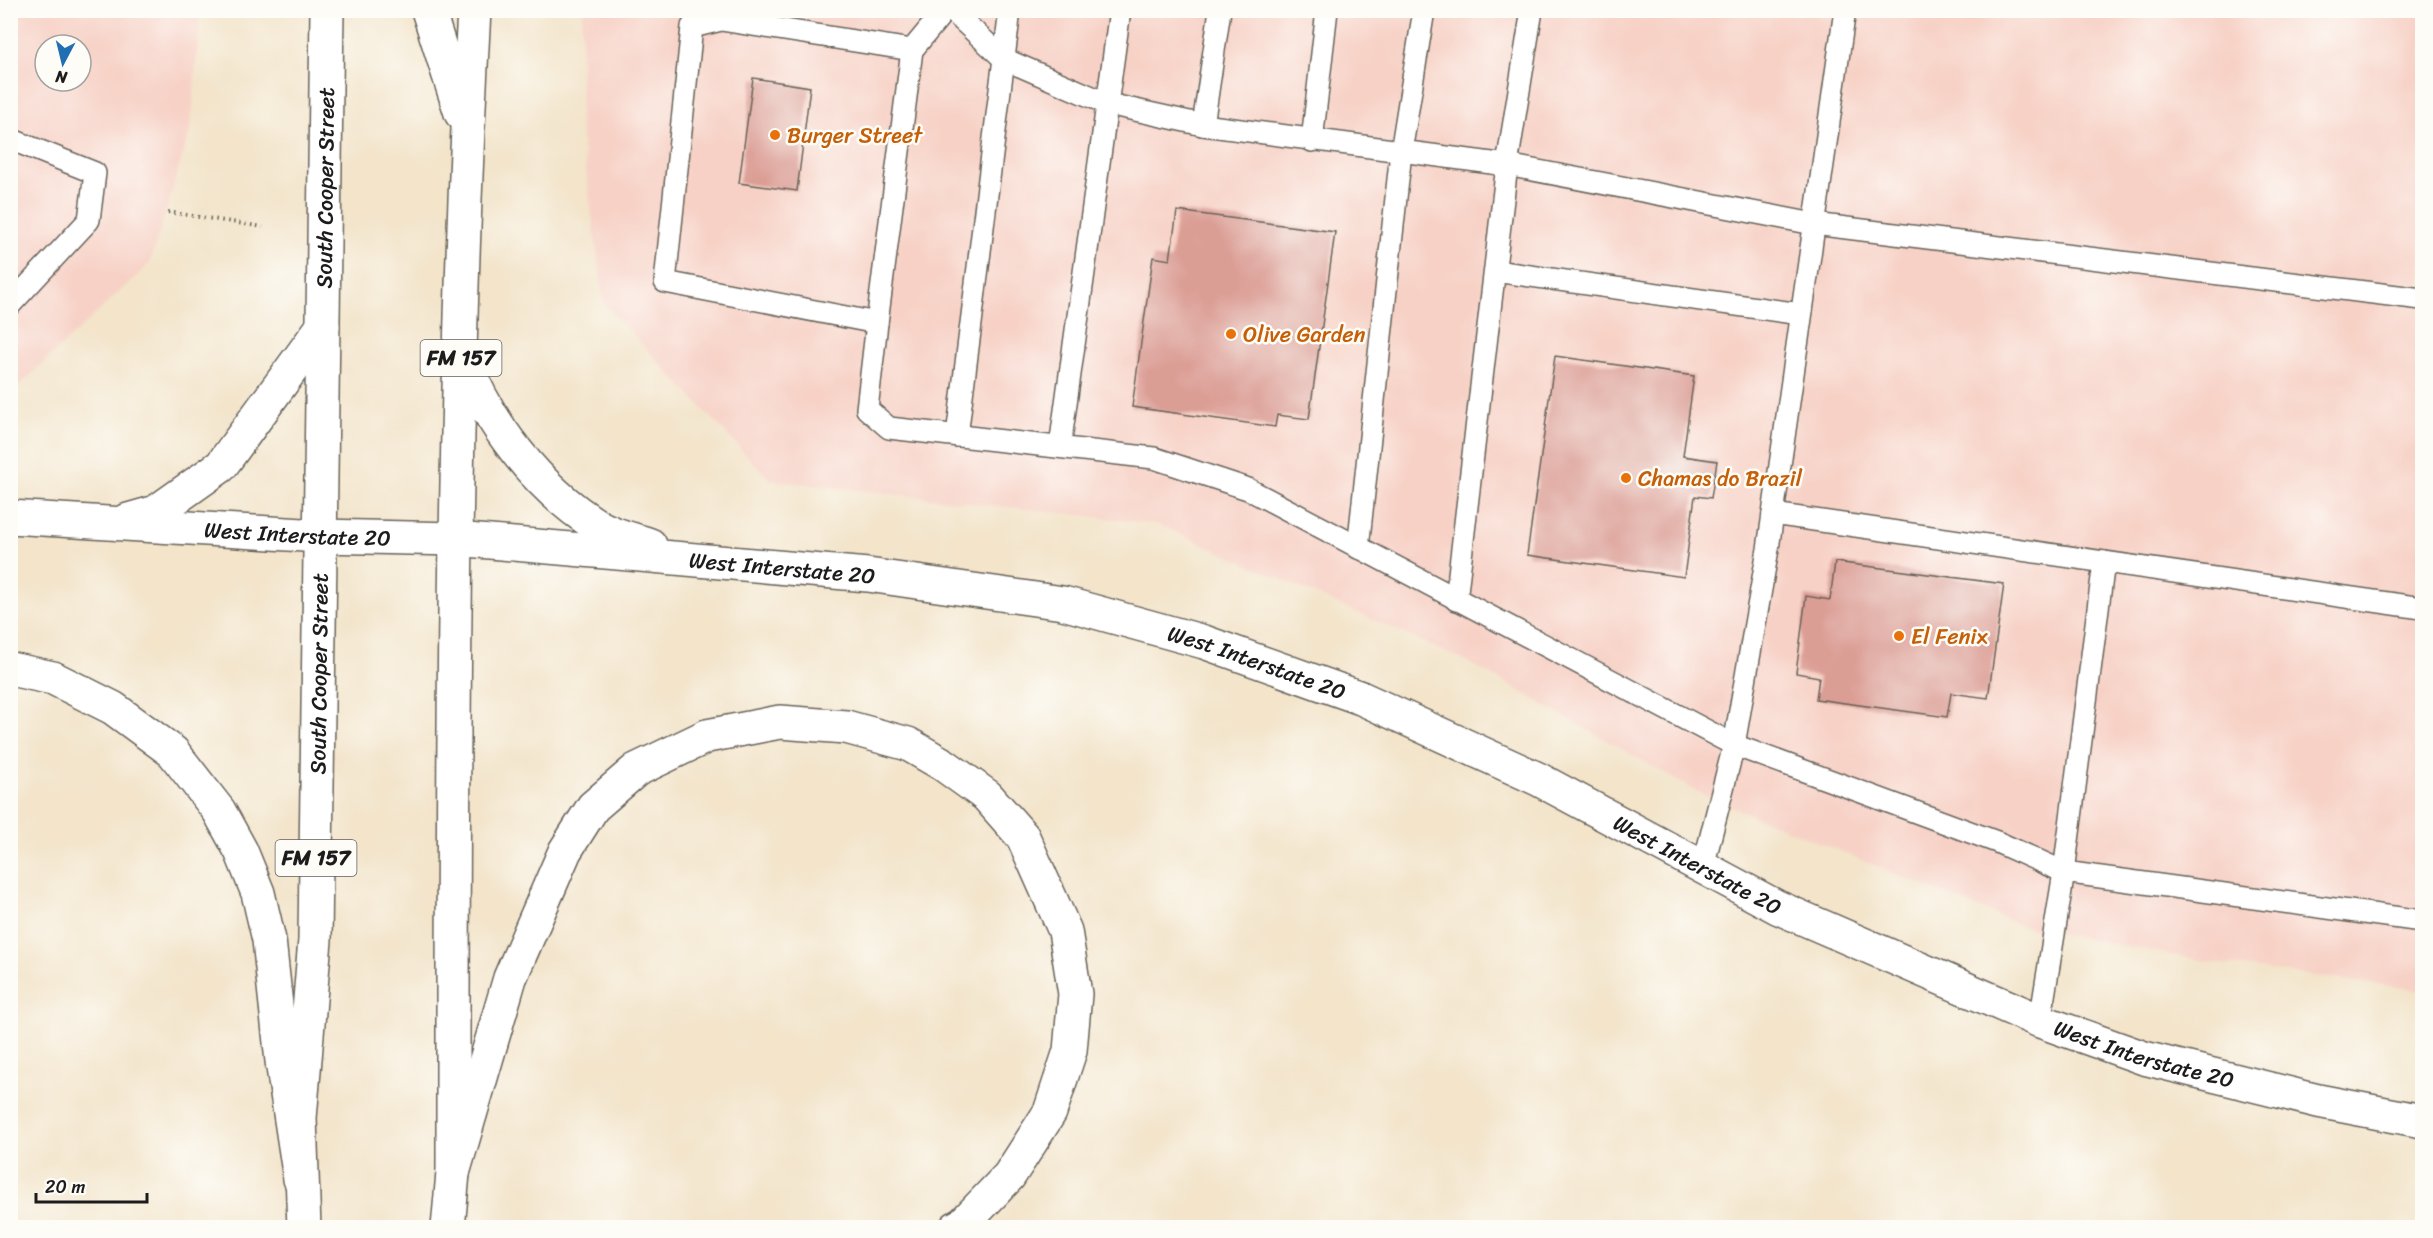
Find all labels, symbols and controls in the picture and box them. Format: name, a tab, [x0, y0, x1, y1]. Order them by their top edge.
north arrow	[33, 33, 93, 93]
text: N	[53, 62, 69, 93]
street label: South Cooper Street	[304, 87, 346, 289]
place label: Burger Street	[787, 116, 923, 155]
marker: Burger Street	[768, 128, 782, 142]
place label: Olive Garden	[1243, 315, 1366, 354]
marker: Olive Garden	[1224, 327, 1238, 341]
road number: FM 157	[420, 340, 502, 376]
place label: Chamas do Brazil	[1638, 459, 1803, 498]
marker: Chamas do Brazil	[1619, 471, 1633, 485]
street label: West Interstate 20	[203, 510, 391, 558]
street label: West Interstate 20	[687, 540, 878, 596]
street label: South Cooper Street	[298, 572, 340, 775]
street label: West Interstate 20	[1163, 614, 1352, 711]
place label: El Fenix	[1911, 617, 1988, 656]
marker: El Fenix	[1892, 629, 1906, 643]
street label: West Interstate 20	[1606, 804, 1789, 926]
road number: FM 157	[276, 840, 356, 876]
street label: West Interstate 20	[2048, 1008, 2238, 1100]
scale bar	[36, 1166, 147, 1204]
text: 20 m	[45, 1171, 85, 1203]

